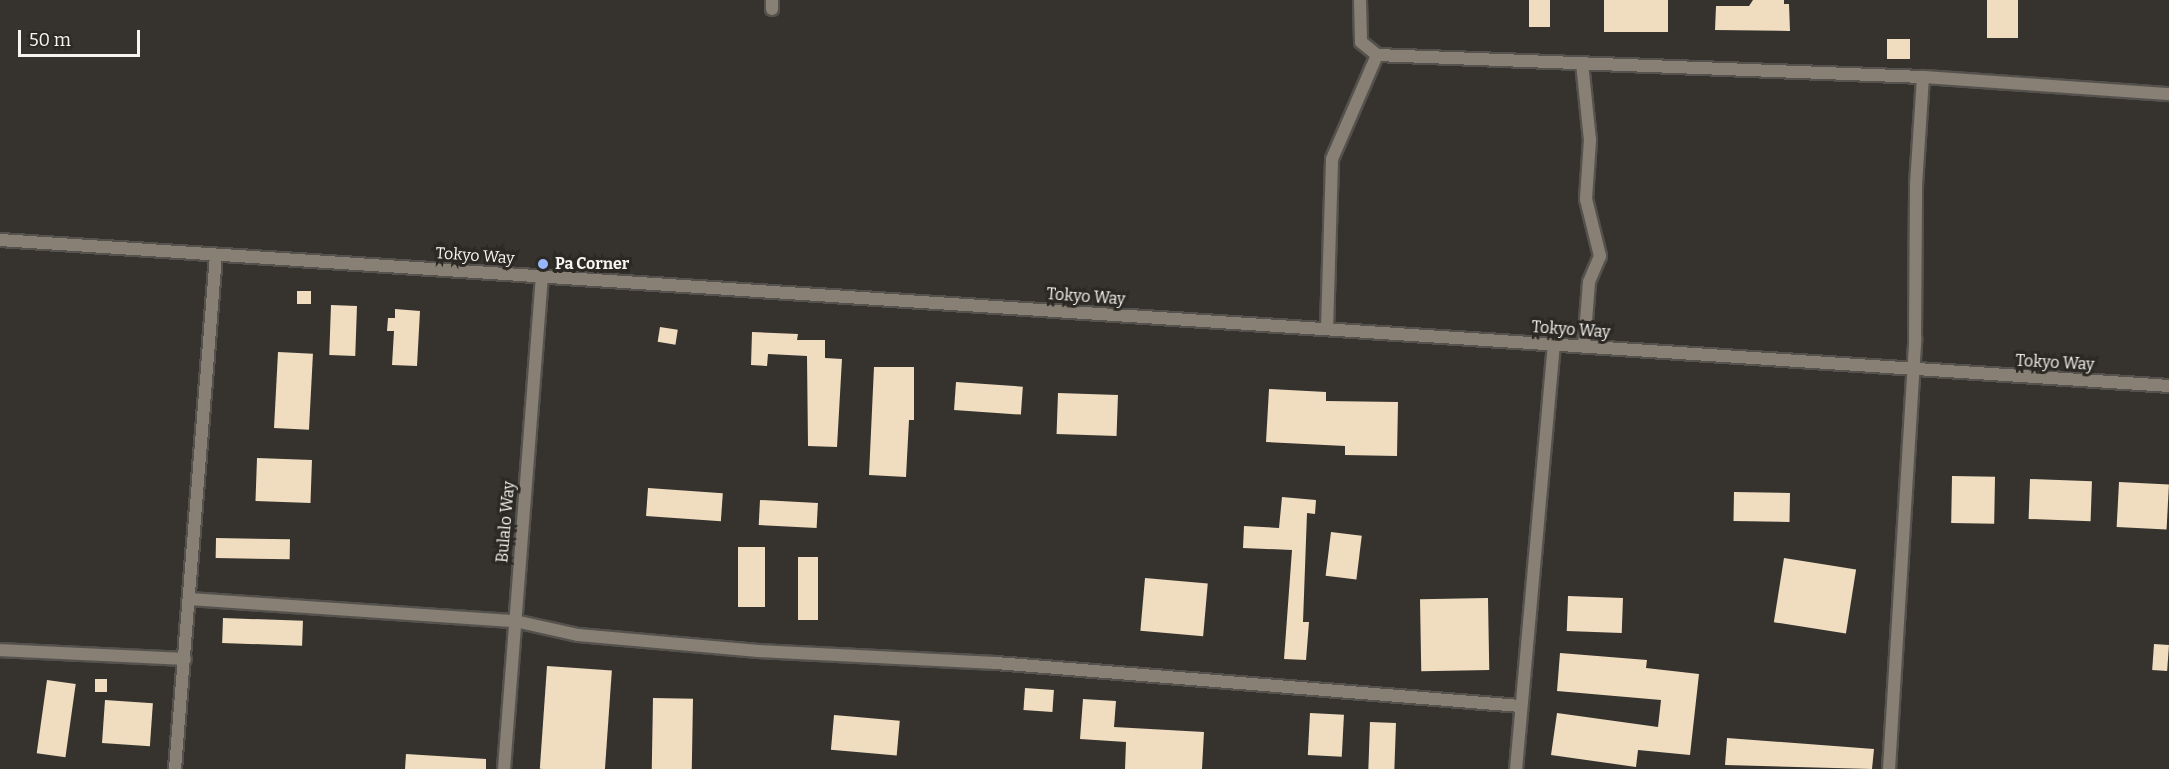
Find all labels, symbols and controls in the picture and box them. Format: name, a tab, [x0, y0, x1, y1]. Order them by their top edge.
scale bar	[21, 18, 142, 56]
text: 50 m	[29, 29, 71, 51]
street label: Tokyo Way	[435, 244, 515, 268]
place label: Pa Corner	[555, 254, 629, 274]
marker: Pa Corner	[536, 257, 550, 271]
street label: Tokyo Way	[1046, 285, 1126, 309]
street label: Tokyo Way	[1531, 318, 1611, 342]
street label: Tokyo Way	[2015, 351, 2095, 375]
street label: Bulalo Way	[493, 480, 519, 564]

